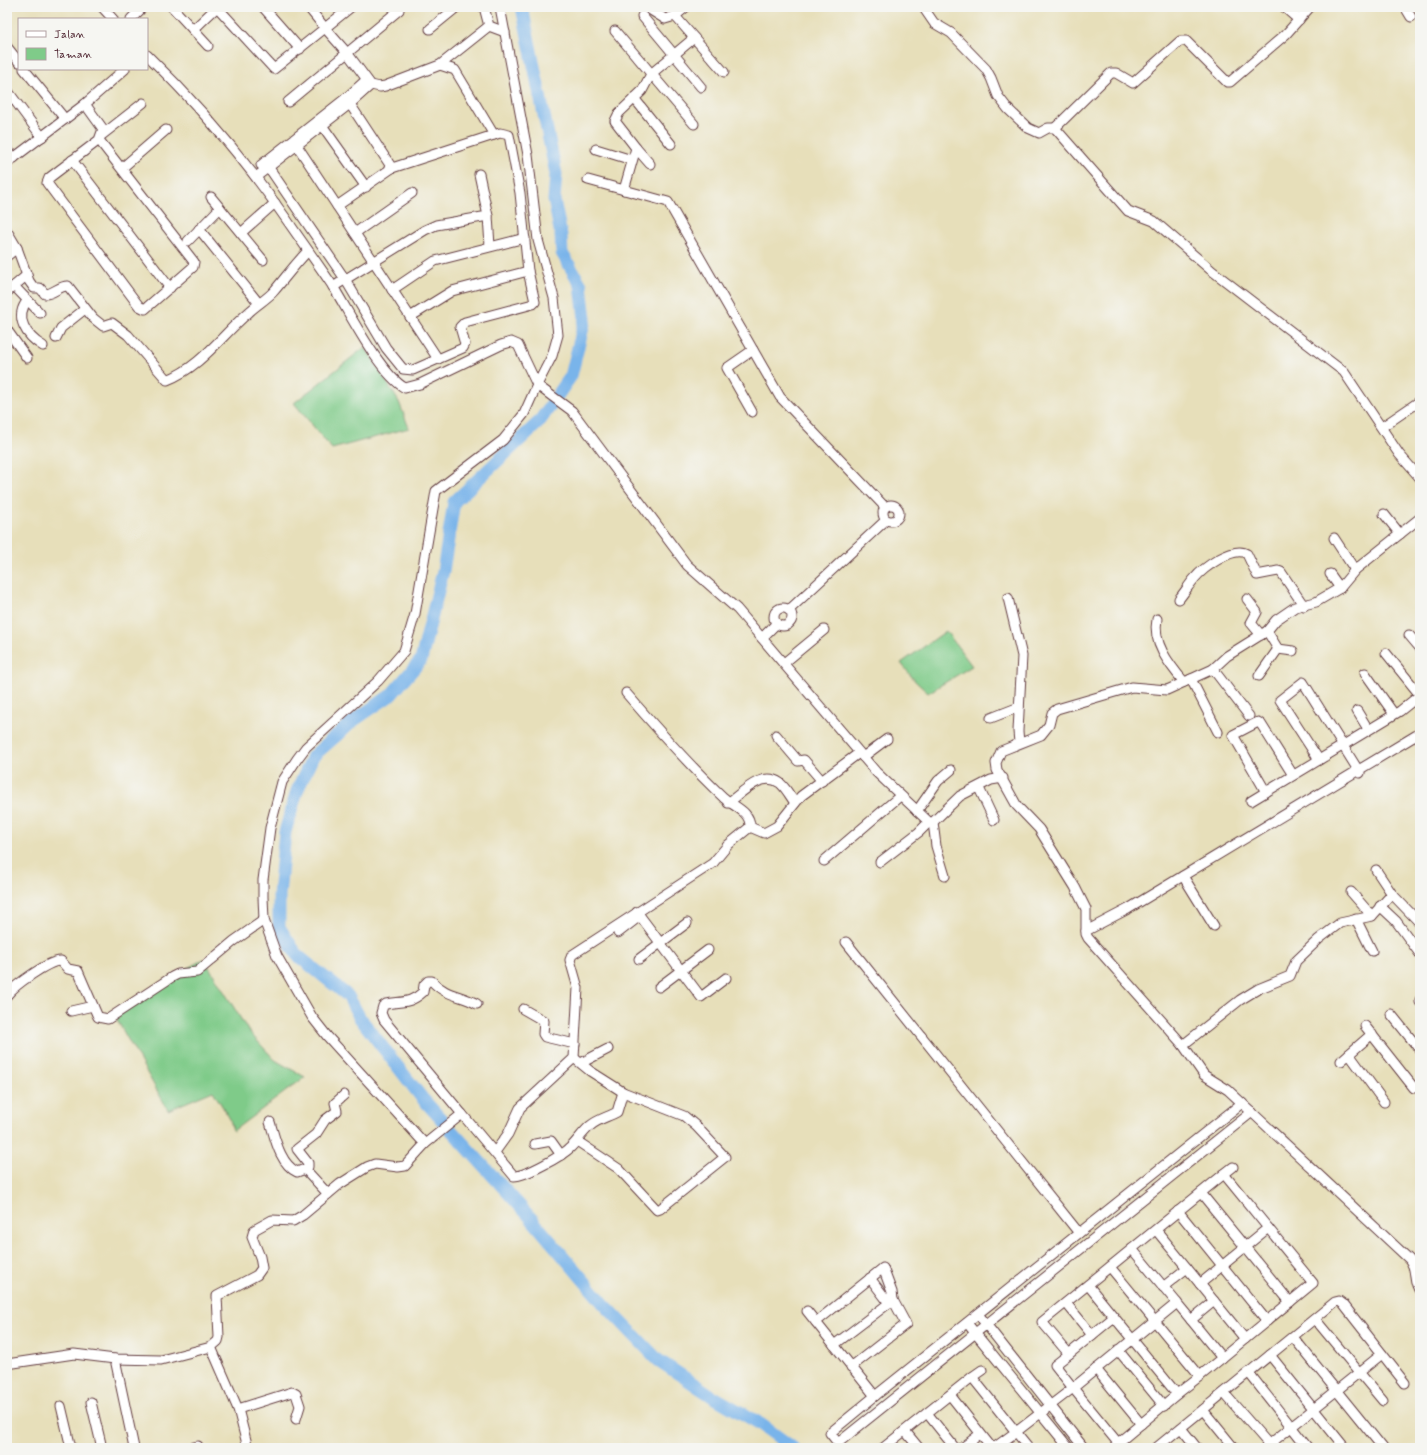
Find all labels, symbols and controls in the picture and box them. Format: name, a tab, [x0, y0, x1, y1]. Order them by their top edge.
legend	[18, 18, 148, 70]
text: Jalan	[54, 27, 86, 43]
text: Taman	[54, 47, 93, 63]

